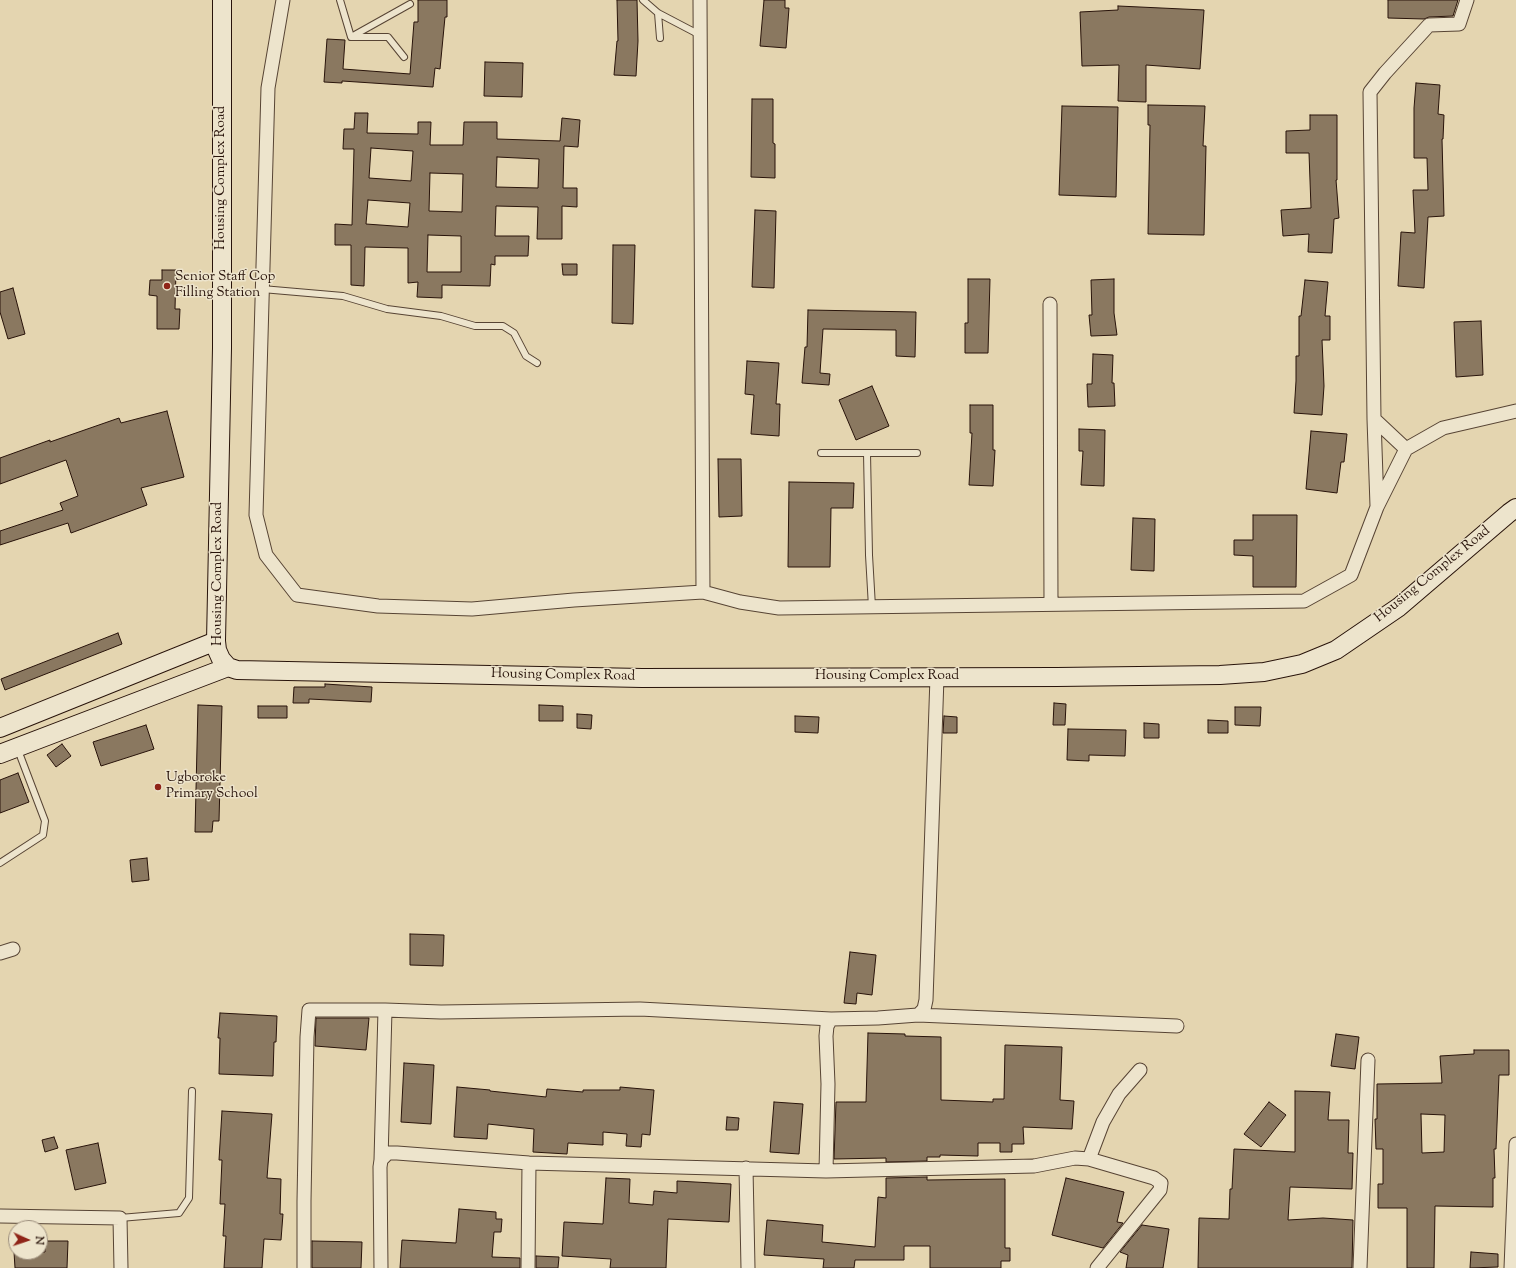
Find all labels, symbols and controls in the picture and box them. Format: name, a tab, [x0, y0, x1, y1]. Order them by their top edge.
street label: Housing Complex Road	[214, 106, 230, 250]
place label: Senior Staff Cop Filling Station	[175, 270, 275, 302]
marker: Senior Staff Cop Filling Station	[162, 281, 172, 291]
street label: Housing Complex Road	[211, 502, 227, 646]
street label: Housing Complex Road	[1372, 523, 1494, 627]
street label: Housing Complex Road	[491, 666, 635, 686]
street label: Housing Complex Road	[815, 669, 959, 685]
place label: Ugboroke Primary School	[166, 771, 258, 804]
marker: Ugboroke Primary School	[153, 782, 163, 792]
north arrow	[8, 1220, 48, 1260]
text: N	[31, 1236, 47, 1245]

